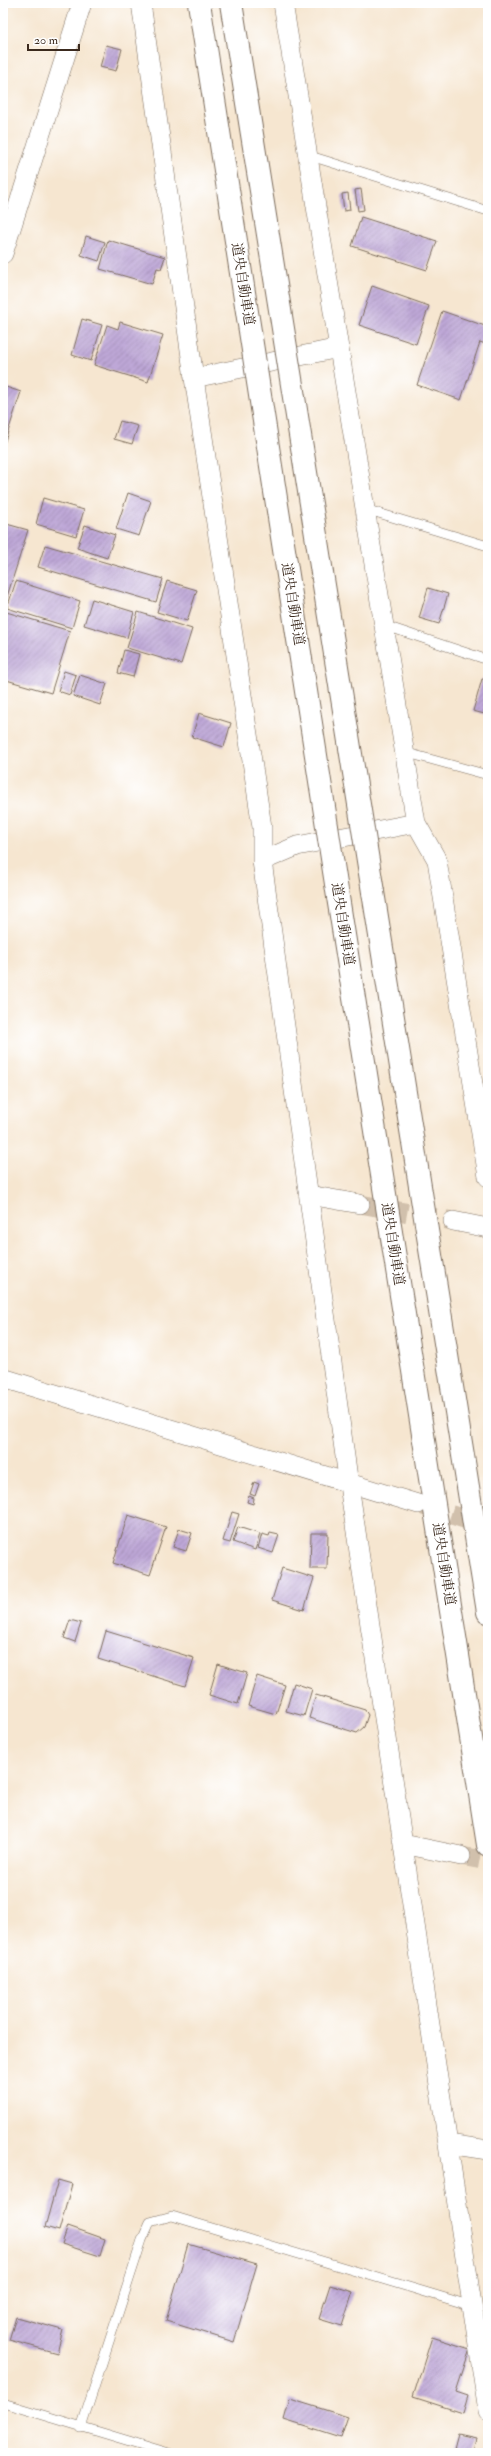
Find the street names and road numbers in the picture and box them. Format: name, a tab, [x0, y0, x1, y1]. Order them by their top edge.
street label: 道央自動車道	[228, 241, 258, 327]
street label: 道央自動車道	[278, 561, 308, 647]
street label: 道央自動車道	[328, 881, 358, 967]
street label: 道央自動車道	[378, 1201, 408, 1287]
street label: 道央自動車道	[429, 1521, 459, 1607]

